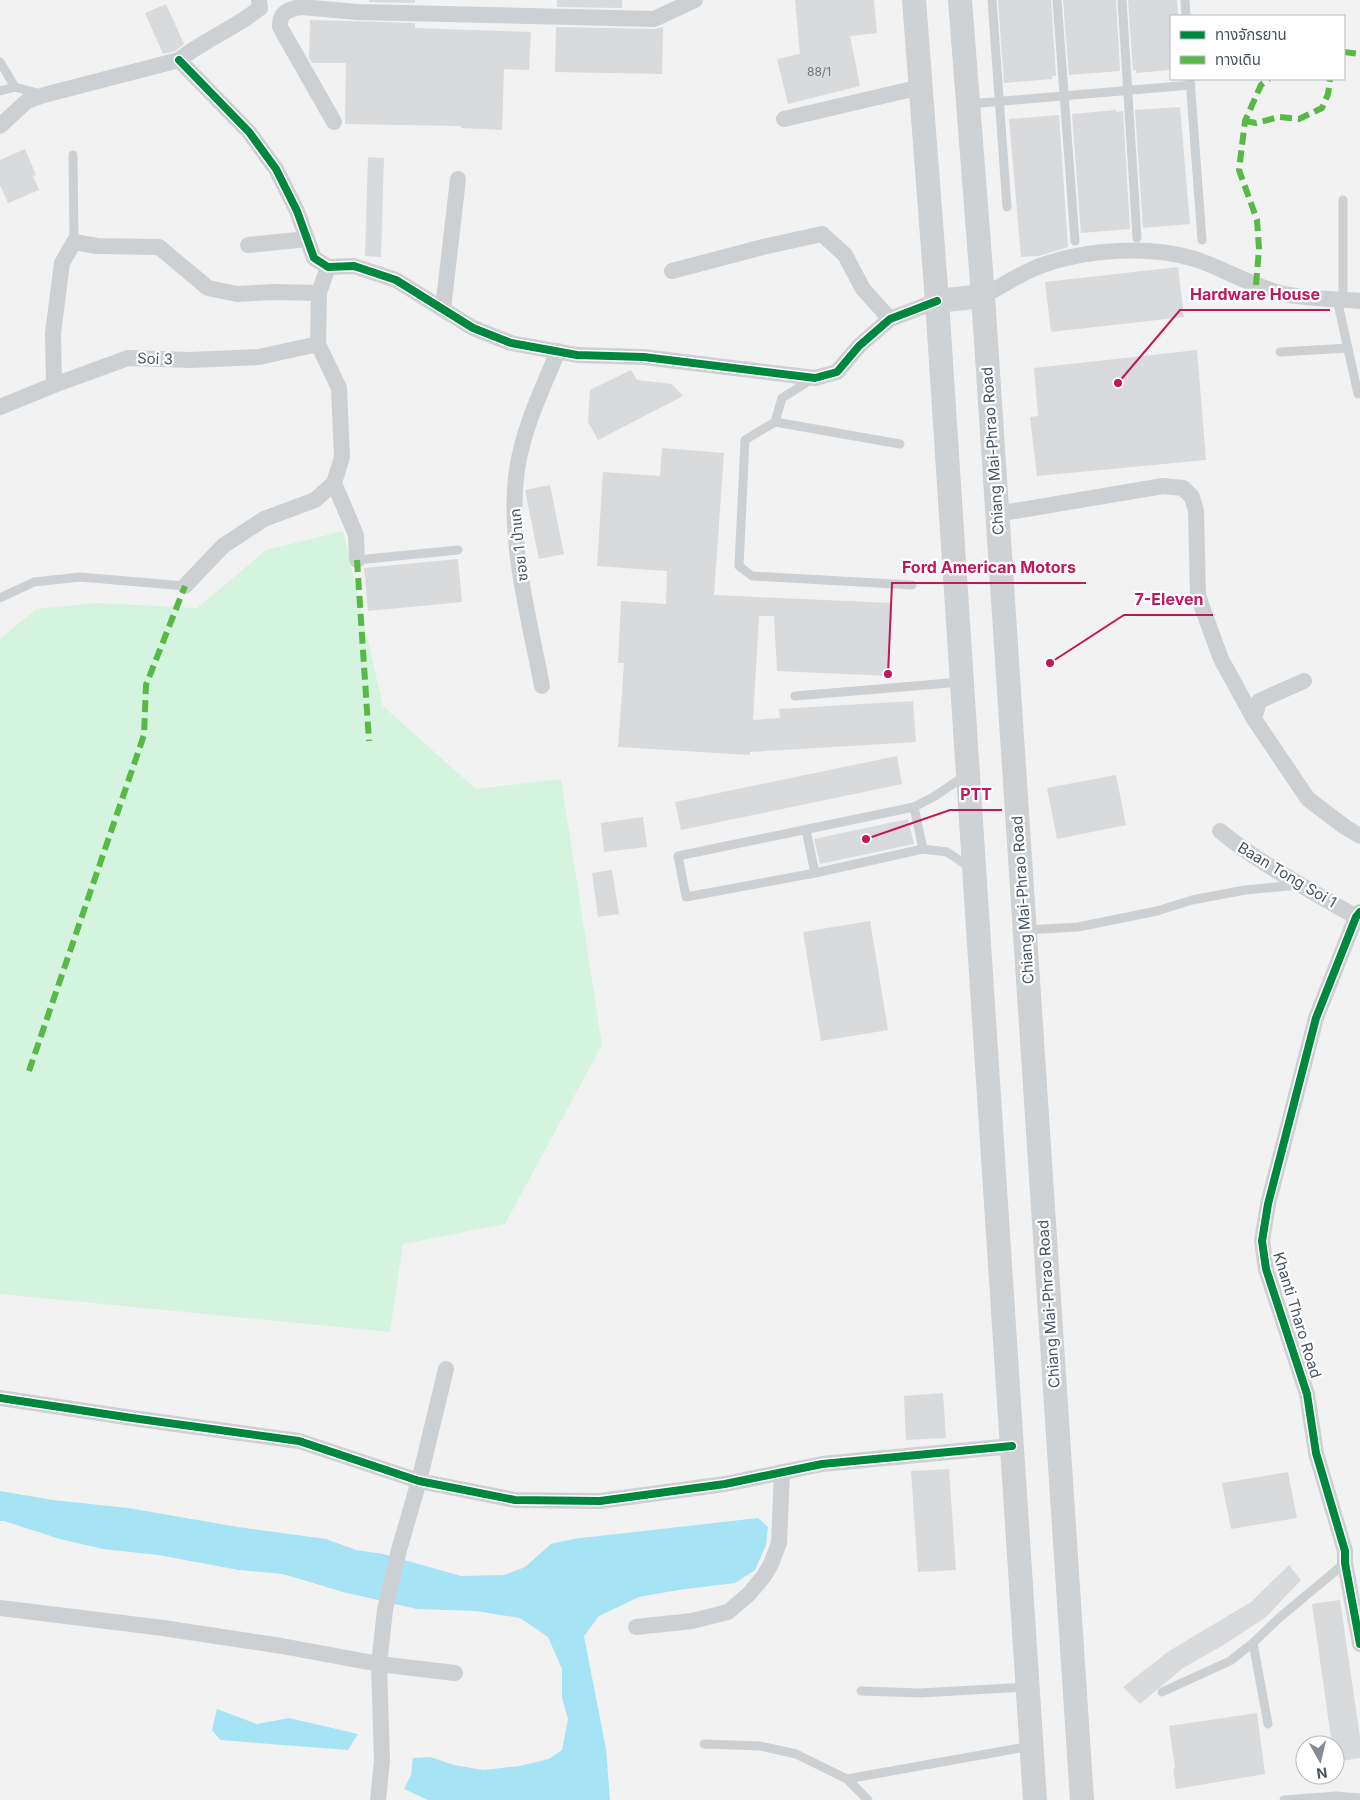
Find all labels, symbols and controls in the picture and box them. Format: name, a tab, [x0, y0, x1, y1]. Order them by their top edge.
legend	[1170, 15, 1345, 80]
text: ทางจักรยาน	[1215, 25, 1287, 44]
text: ทางเดิน	[1215, 50, 1261, 69]
house number: 88/1	[807, 64, 831, 79]
callout: Hardware House	[1180, 279, 1330, 310]
text: Hardware House	[1190, 284, 1320, 304]
street label: Soi 3	[137, 348, 173, 369]
street label: Chiang Mai-Phrao Road	[977, 366, 1008, 536]
street label: ซอย 1 ป่าแก	[505, 508, 532, 582]
callout: Ford American Motors	[892, 552, 1086, 583]
text: Ford American Motors	[902, 557, 1076, 577]
callout: 7-Eleven	[1124, 584, 1213, 615]
text: 7-Eleven	[1135, 589, 1203, 609]
callout: PTT	[950, 779, 1002, 810]
text: PTT	[960, 784, 992, 804]
street label: Chiang Mai-Phrao Road	[1007, 815, 1038, 985]
street label: Baan Tong Soi 1	[1234, 838, 1340, 912]
street label: Chiang Mai-Phrao Road	[1033, 1219, 1064, 1389]
street label: Khanti Tharo Road	[1269, 1250, 1326, 1380]
north arrow	[1295, 1735, 1345, 1785]
text: N	[1315, 1764, 1328, 1783]

